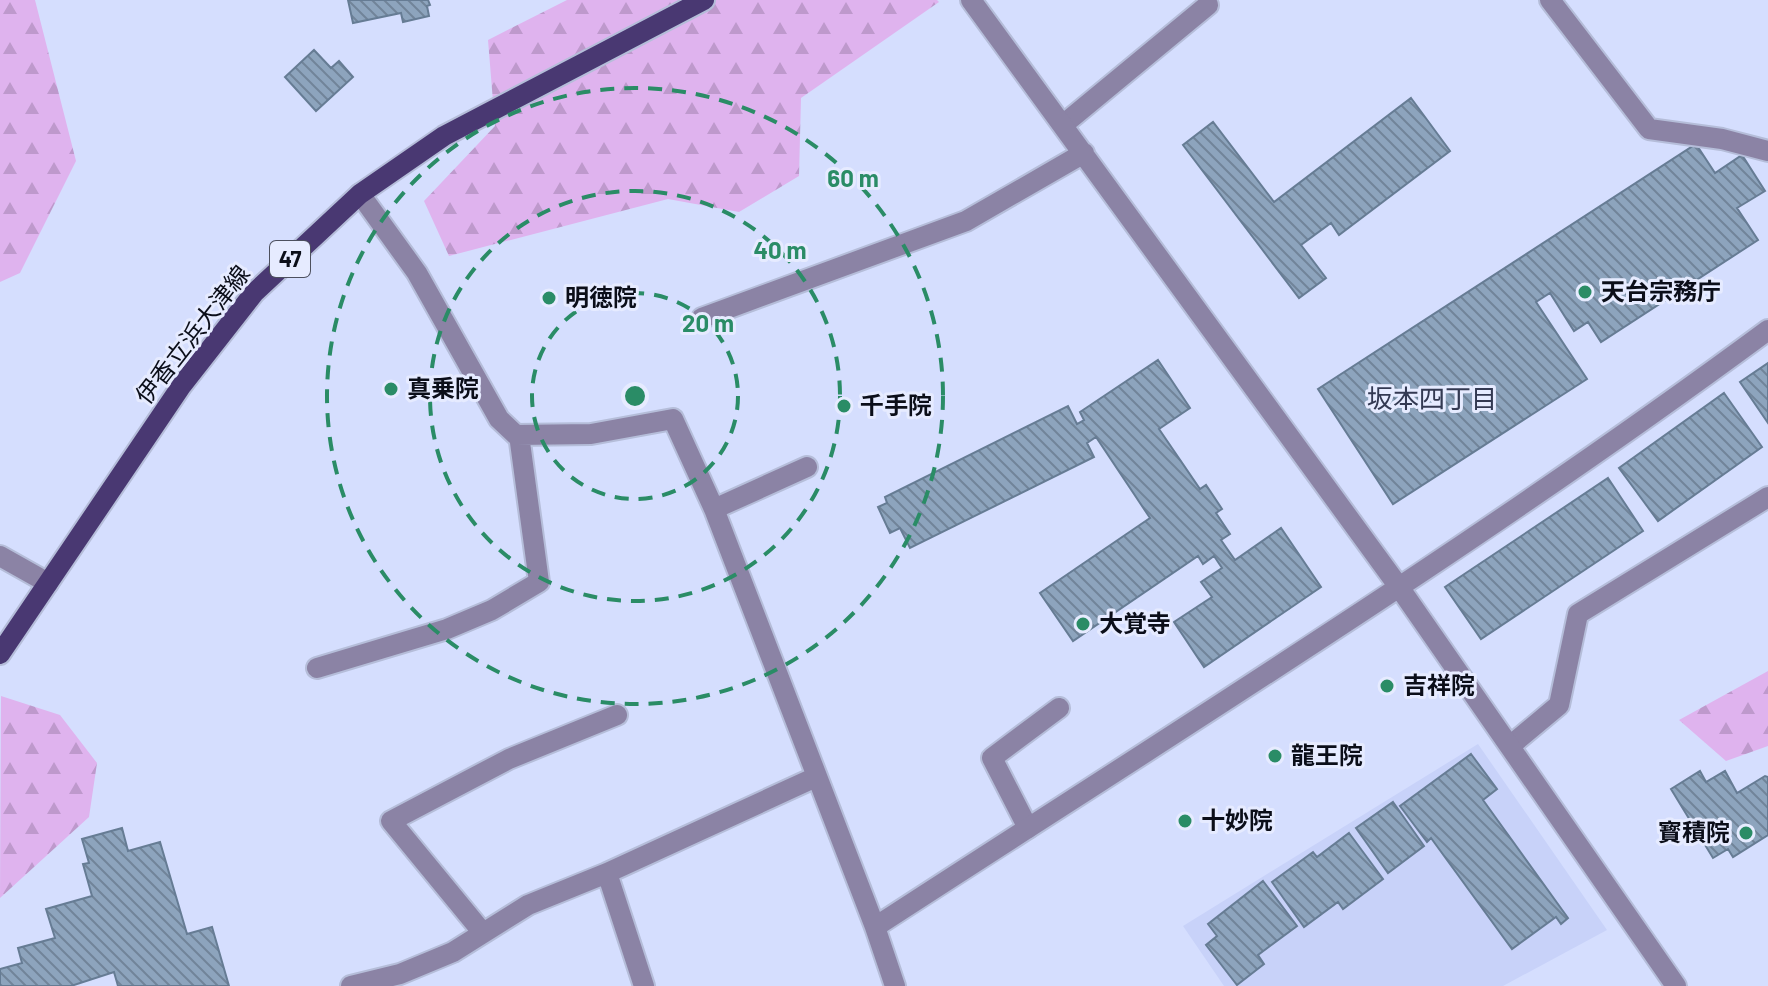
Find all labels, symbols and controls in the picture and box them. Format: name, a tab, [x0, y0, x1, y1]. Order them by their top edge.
text: 60 m	[827, 163, 879, 192]
text: 40 m	[753, 235, 807, 264]
road number: 47	[270, 241, 310, 277]
street label: 伊香立浜大津線	[129, 259, 255, 409]
place label: 天台宗務庁	[1601, 276, 1721, 305]
place label: 明徳院	[565, 282, 637, 311]
marker: 天台宗務庁	[1576, 283, 1594, 301]
marker: 明徳院	[540, 289, 558, 307]
text: 20 m	[682, 308, 734, 337]
place label: 真乗院	[407, 373, 479, 402]
marker: 真乗院	[382, 380, 400, 398]
centre of rings	[621, 382, 649, 410]
district label: 坂本四丁目	[1367, 382, 1497, 413]
place label: 千手院	[860, 390, 932, 419]
marker: 千手院	[835, 397, 853, 415]
place label: 大覚寺	[1099, 608, 1171, 637]
marker: 大覚寺	[1074, 615, 1092, 633]
place label: 吉祥院	[1403, 670, 1475, 699]
marker: 吉祥院	[1378, 677, 1396, 695]
place label: 龍王院	[1291, 740, 1363, 769]
marker: 龍王院	[1266, 747, 1284, 765]
place label: 十妙院	[1201, 805, 1273, 834]
marker: 十妙院	[1176, 812, 1194, 830]
place label: 寳積院	[1658, 817, 1730, 846]
marker: 寳積院	[1737, 824, 1755, 842]

